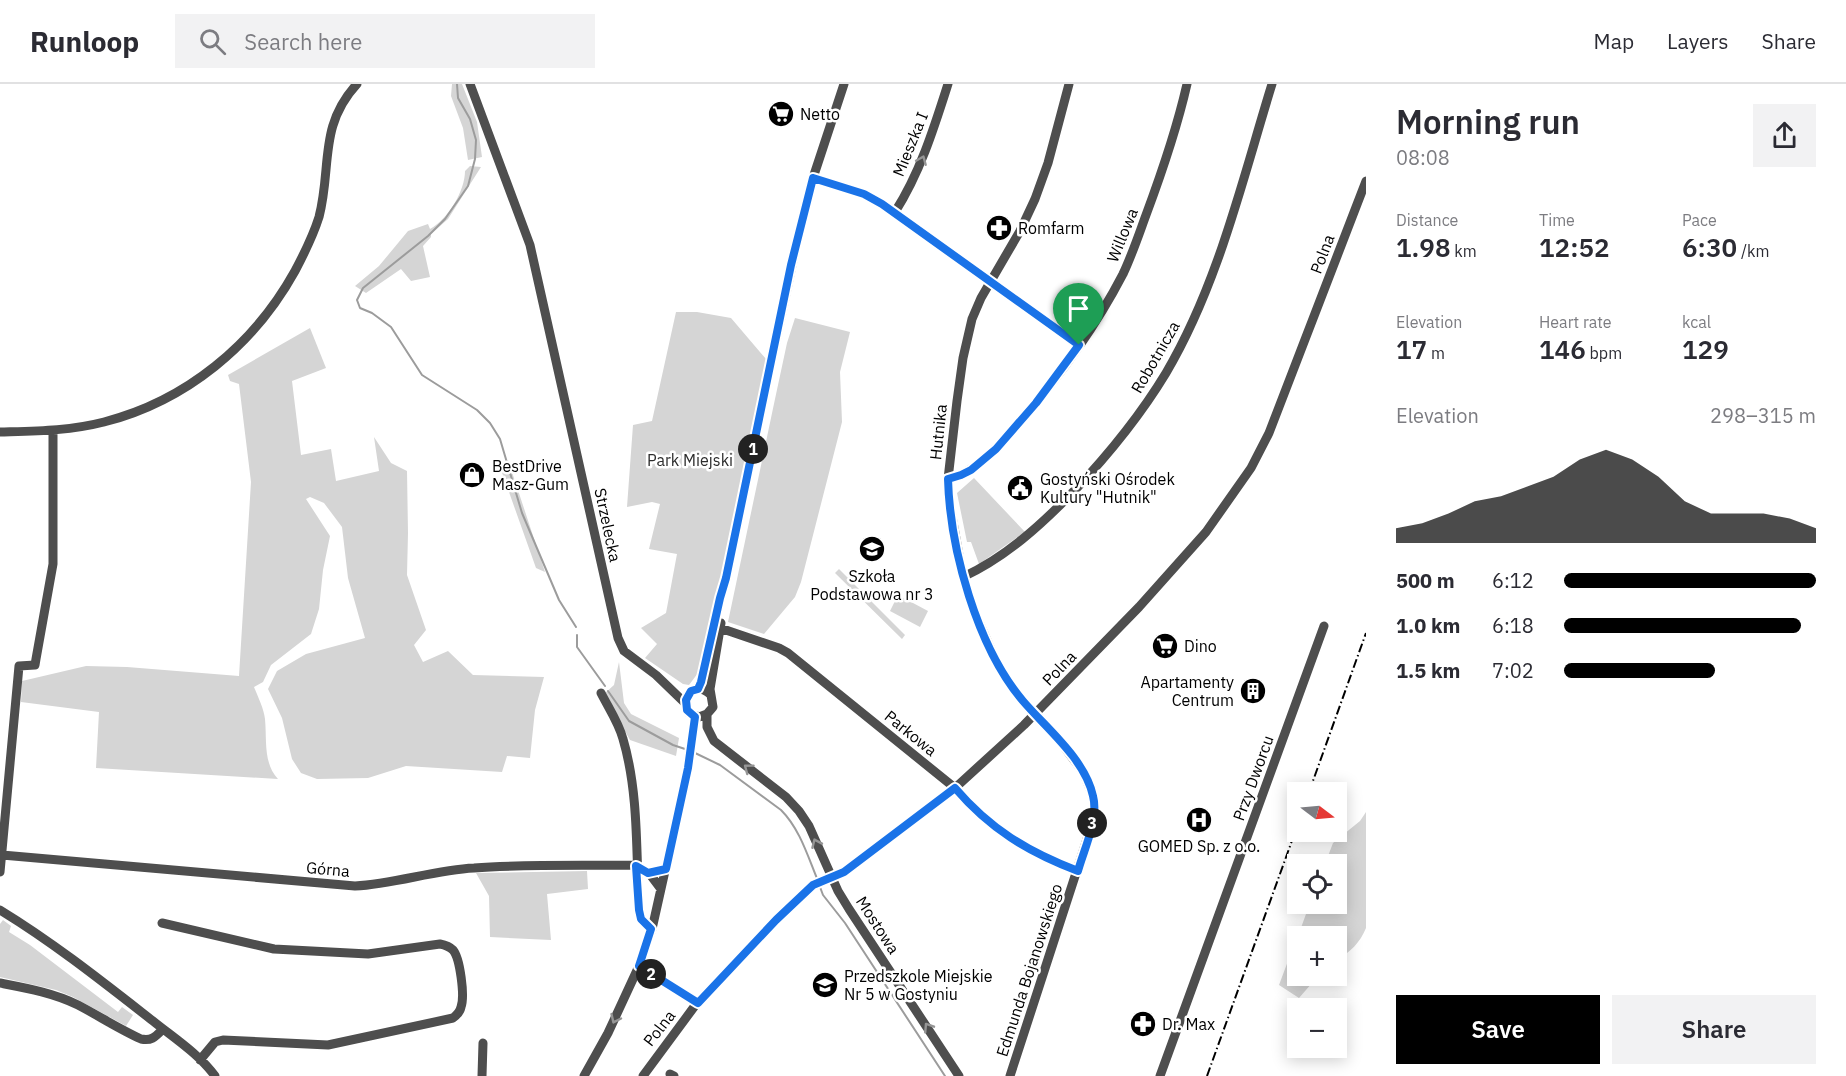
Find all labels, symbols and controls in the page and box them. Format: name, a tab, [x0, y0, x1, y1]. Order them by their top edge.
search box	[175, 14, 595, 68]
text: Runloop	[30, 23, 139, 60]
icon: search	[196, 25, 229, 58]
text: Search here	[244, 27, 362, 56]
text: Map	[1594, 27, 1634, 55]
text: Layers	[1667, 27, 1729, 55]
text: Share	[1762, 27, 1816, 55]
supermarket icon: Netto	[766, 99, 796, 129]
text: Morning run	[1396, 100, 1580, 143]
place label: Netto	[800, 104, 840, 124]
button: share	[1753, 104, 1816, 167]
street label: Mieszka I	[888, 109, 932, 179]
text: 08:08	[1396, 144, 1450, 171]
one-way arrow	[915, 155, 927, 166]
street label: Willowa	[1102, 205, 1142, 265]
text: Distance	[1396, 210, 1458, 230]
text: Time	[1539, 210, 1575, 230]
text: Pace	[1682, 210, 1717, 230]
pharmacy icon: Romfarm	[984, 213, 1014, 243]
place label: Romfarm	[1018, 218, 1085, 238]
text: 1.98	[1396, 230, 1451, 264]
text: 12:52	[1539, 230, 1610, 264]
text: 6:30	[1682, 230, 1737, 264]
street label: Polna	[1305, 231, 1339, 276]
text: km	[1451, 241, 1477, 261]
text: /km	[1737, 241, 1769, 261]
pin	[1053, 283, 1104, 345]
icon: arrive	[1062, 292, 1095, 325]
text: Elevation	[1396, 312, 1462, 332]
text: Heart rate	[1539, 312, 1612, 332]
text: kcal	[1682, 312, 1711, 332]
street label: Robotnicza	[1126, 317, 1184, 397]
text: 17	[1396, 332, 1427, 366]
text: 146	[1539, 332, 1586, 366]
text: 129	[1682, 332, 1729, 366]
text: m	[1427, 343, 1445, 363]
text: bpm	[1586, 343, 1622, 363]
text: Elevation	[1396, 402, 1479, 429]
text: 298–315 m	[1710, 402, 1816, 429]
street label: Hutnika	[925, 403, 951, 461]
pin: 1	[738, 434, 768, 464]
text: 1	[748, 439, 758, 459]
park label: Park Miejski	[647, 450, 733, 470]
place label: BestDrive Masz-Gum	[492, 456, 569, 494]
shop icon: BestDrive Masz-Gum	[457, 460, 487, 490]
place label: Gostyński Ośrodek Kultury "Hutnik"	[1040, 469, 1175, 507]
public building icon: Gostyński Ośrodek Kultury "Hutnik"	[1005, 473, 1035, 503]
street label: Strzelecka	[590, 486, 626, 564]
school or university icon: Szkoła Podstawowa nr 3	[857, 534, 887, 564]
place label: Szkoła Podstawowa nr 3	[810, 566, 934, 604]
text: 500 m	[1396, 567, 1455, 594]
text: 6:12	[1492, 567, 1534, 594]
text: 1.0 km	[1396, 612, 1460, 639]
text: 6:18	[1492, 612, 1534, 639]
supermarket icon: Dino	[1150, 631, 1180, 661]
place label: Dino	[1184, 636, 1217, 656]
street label: Polna	[1038, 646, 1081, 689]
text: 1.5 km	[1396, 657, 1460, 684]
text: 7:02	[1492, 657, 1534, 684]
place label: Apartamenty Centrum	[1140, 672, 1234, 710]
building icon: Apartamenty Centrum	[1238, 676, 1268, 706]
street label: Parkowa	[881, 706, 942, 760]
street label: Przy Dworcu	[1228, 733, 1278, 823]
one-way arrow	[743, 764, 754, 775]
north arrow	[1287, 782, 1347, 842]
map controls	[1287, 782, 1347, 1058]
hospital icon: GOMED Sp. z o.o.	[1184, 805, 1214, 835]
pin: 3	[1077, 808, 1107, 838]
text: 3	[1087, 813, 1097, 833]
place label: GOMED Sp. z o.o.	[1138, 836, 1260, 856]
one-way arrow	[811, 838, 823, 849]
button: locate	[1287, 854, 1347, 914]
street label: Górna	[305, 857, 351, 881]
street label: Edmunda Bojanowskiego	[992, 881, 1066, 1059]
street label: Mostowa	[852, 892, 904, 958]
button: +	[1287, 926, 1347, 986]
pin: 2	[636, 959, 666, 989]
text: 2	[646, 964, 656, 984]
place label: Przedszkole Miejskie Nr 5 w Gostyniu	[844, 966, 993, 1004]
school or university icon: Przedszkole Miejskie Nr 5 w Gostyniu	[810, 970, 840, 1000]
button: Save	[1396, 995, 1600, 1064]
button: Share	[1612, 995, 1816, 1064]
button: −	[1287, 998, 1347, 1058]
street label: Polna	[639, 1006, 680, 1050]
pharmacy icon: Dr. Max	[1128, 1009, 1158, 1039]
one-way arrow	[610, 1013, 622, 1024]
place label: Dr. Max	[1162, 1014, 1215, 1034]
one-way arrow	[923, 1023, 935, 1033]

